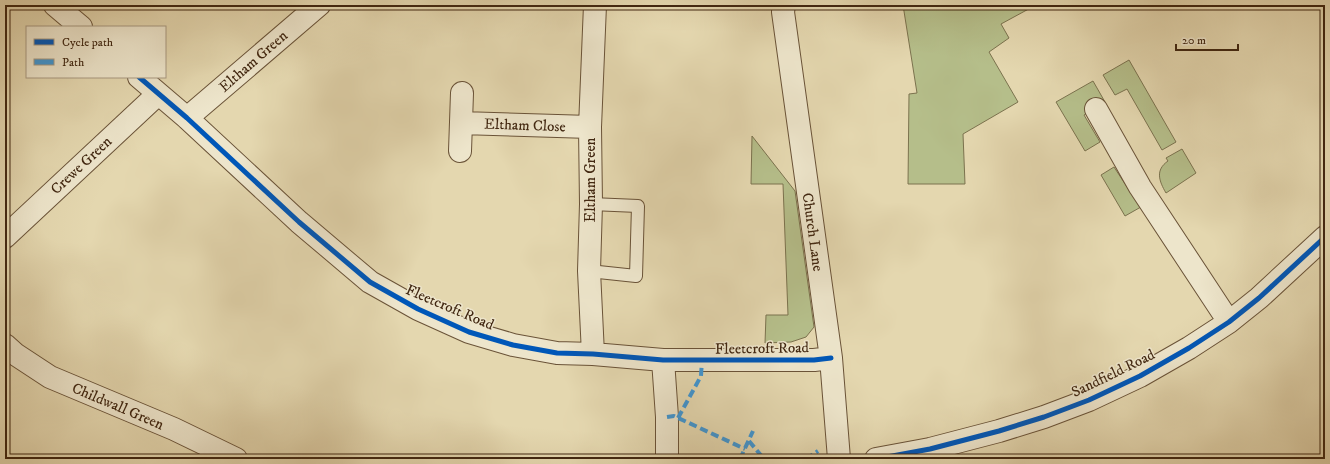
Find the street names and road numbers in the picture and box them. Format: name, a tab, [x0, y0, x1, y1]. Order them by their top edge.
street label: Eltham Green	[215, 26, 292, 96]
street label: Eltham Close	[484, 115, 566, 136]
street label: Crewe Green	[47, 132, 116, 199]
street label: Eltham Green	[581, 137, 600, 222]
street label: Church Lane	[798, 192, 827, 273]
street label: Fleetcroft Road	[403, 280, 497, 335]
street label: Fleetcroft Road	[715, 338, 810, 359]
street label: Sandfield Road	[1068, 345, 1158, 402]
street label: Childwall Green	[69, 379, 167, 434]

